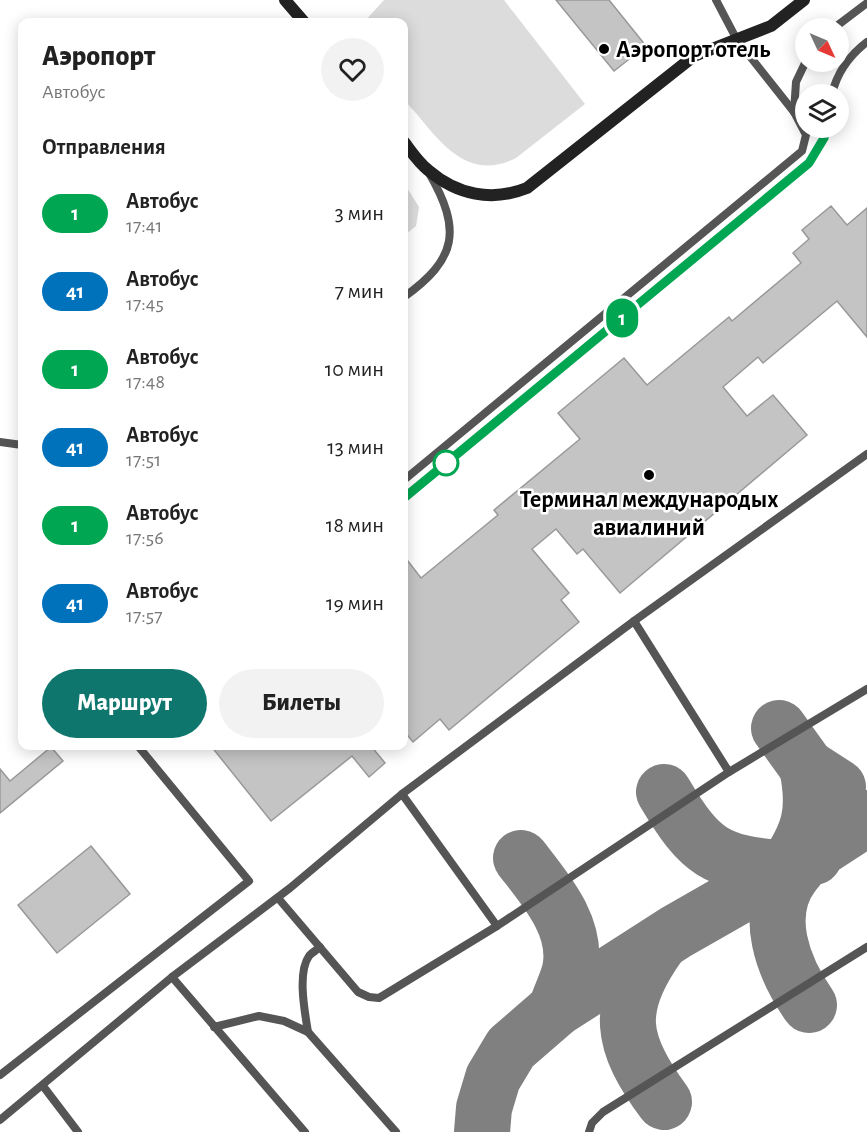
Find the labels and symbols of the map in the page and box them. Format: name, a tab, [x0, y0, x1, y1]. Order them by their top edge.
north arrow	[795, 18, 849, 72]
place label: Аэропорт отель	[616, 38, 770, 62]
marker: Аэропорт отель	[597, 42, 611, 56]
line badge: 1	[602, 298, 642, 338]
unlabelled marker	[433, 450, 459, 476]
marker: Терминал международых авиалиний	[642, 468, 656, 482]
place label: Терминал международых авиалиний	[520, 488, 778, 540]

